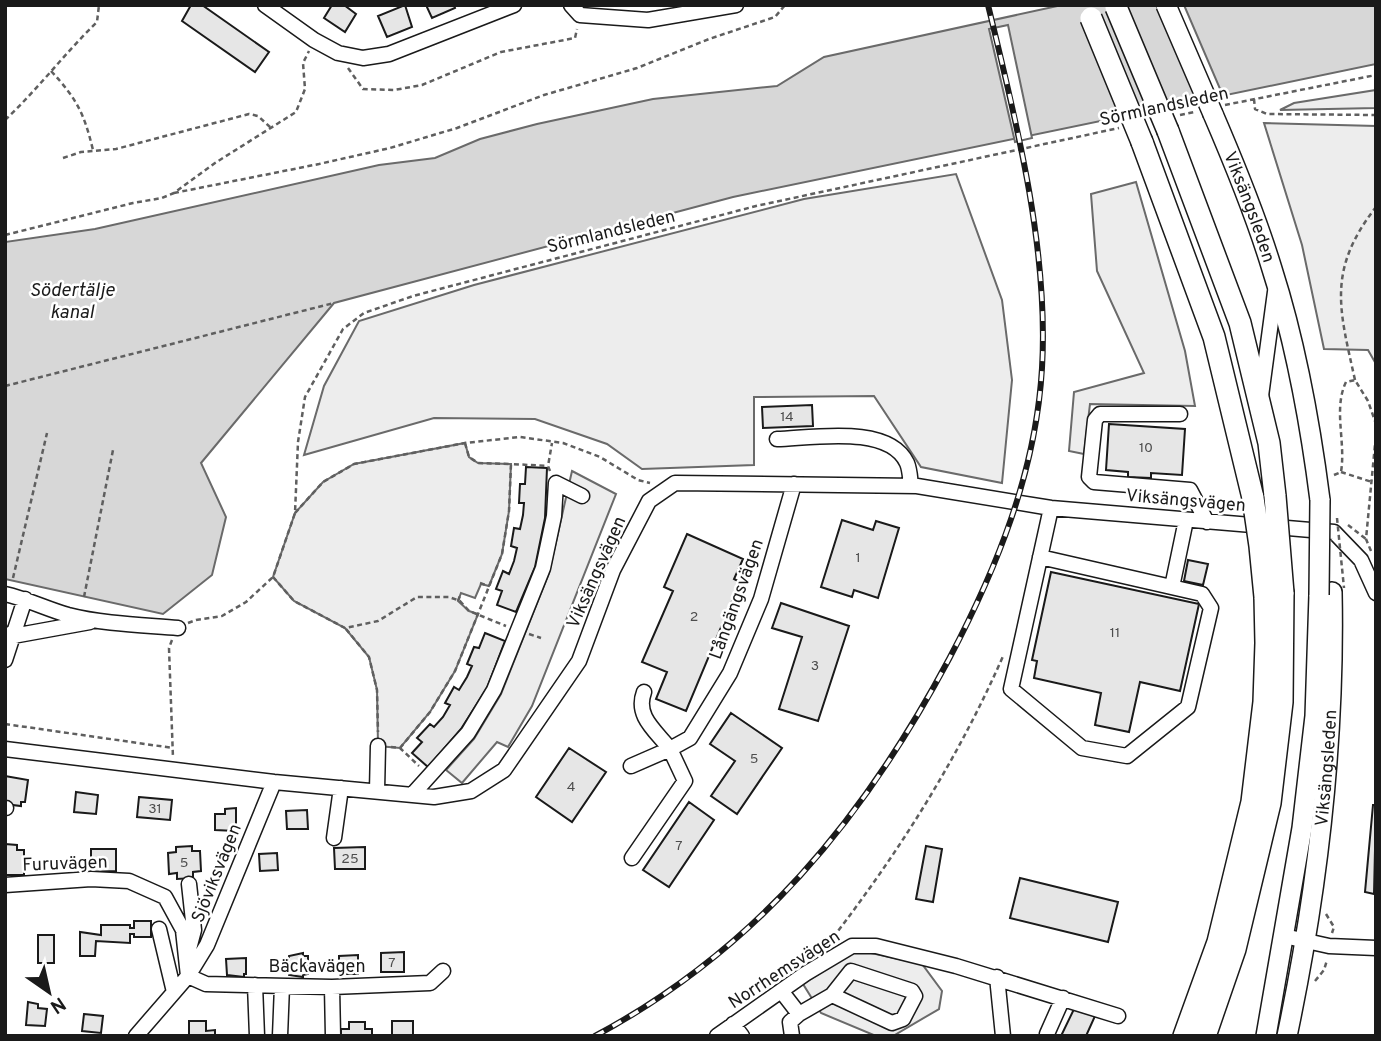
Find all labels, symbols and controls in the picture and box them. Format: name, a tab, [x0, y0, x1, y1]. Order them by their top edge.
street label: Sörmlandsleden	[1098, 83, 1231, 132]
street label: Viksängsleden	[1217, 148, 1279, 266]
street label: Sörmlandsleden	[545, 205, 678, 260]
water label: Södertälje kanal	[29, 279, 115, 325]
house number: 14	[780, 409, 794, 426]
house number: 10	[1139, 440, 1153, 457]
street label: Viksängsvägen	[1125, 485, 1247, 518]
street label: Viksängsvägen	[562, 513, 632, 632]
street label: Långängsvägen	[705, 536, 770, 663]
house number: 1	[855, 550, 861, 567]
house number: 2	[690, 609, 698, 626]
house number: 11	[1110, 625, 1120, 642]
house number: 3	[811, 658, 819, 675]
street label: Viksängsleden	[1311, 709, 1343, 828]
house number: 5	[750, 751, 758, 768]
house number: 4	[567, 779, 575, 796]
house number: 31	[148, 801, 162, 818]
street label: Sjöviksvägen	[187, 821, 248, 926]
house number: 7	[675, 838, 683, 855]
house number: 25	[341, 851, 359, 868]
street label: Furuvägen	[22, 852, 108, 877]
house number: 5	[180, 855, 188, 872]
street label: Norrhemsvägen	[725, 926, 845, 1015]
house number: 7	[388, 955, 396, 972]
street label: Bäckavägen	[268, 956, 366, 979]
north arrow	[14, 957, 84, 1027]
text: N	[45, 991, 70, 1018]

